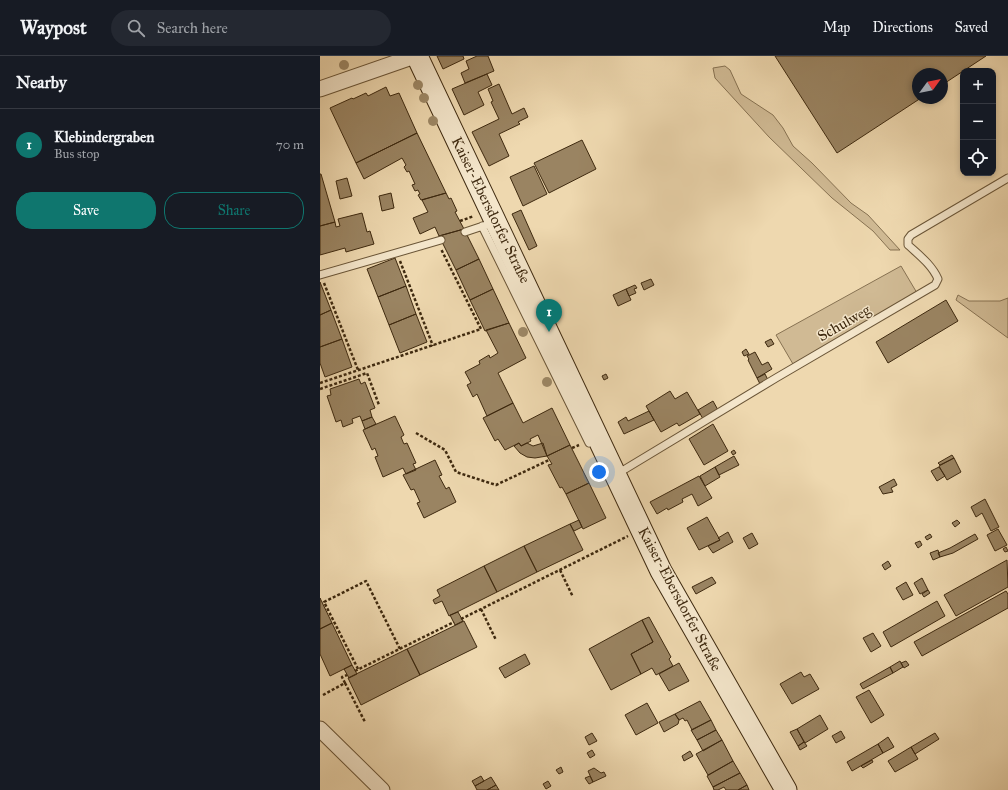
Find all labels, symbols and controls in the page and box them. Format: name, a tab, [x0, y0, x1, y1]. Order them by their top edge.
search box	[111, 10, 391, 46]
text: Waypost	[20, 16, 87, 39]
icon: search	[125, 17, 147, 39]
text: Search here	[157, 19, 228, 37]
text: Map	[823, 19, 850, 36]
text: Directions	[872, 19, 933, 36]
text: Saved	[955, 19, 988, 36]
north arrow	[912, 68, 948, 104]
map controls	[960, 68, 996, 176]
button: +	[960, 68, 996, 104]
text: Nearby	[16, 72, 67, 93]
button: −	[960, 104, 996, 140]
text: Klebindergraben	[54, 128, 154, 146]
street label: Kaiser-Ebersdorfer Straße	[448, 134, 534, 286]
text: 1	[26, 137, 32, 153]
text: 70 m	[276, 137, 304, 153]
button: locate	[960, 140, 996, 176]
text: Bus stop	[54, 146, 100, 162]
button: Save	[16, 192, 156, 229]
button: Share	[164, 192, 304, 229]
pin: 1	[536, 299, 562, 332]
street label: Schulweg	[814, 300, 875, 345]
your location	[589, 462, 609, 482]
street label: Kaiser-Ebersdorfer Straße	[634, 524, 726, 674]

